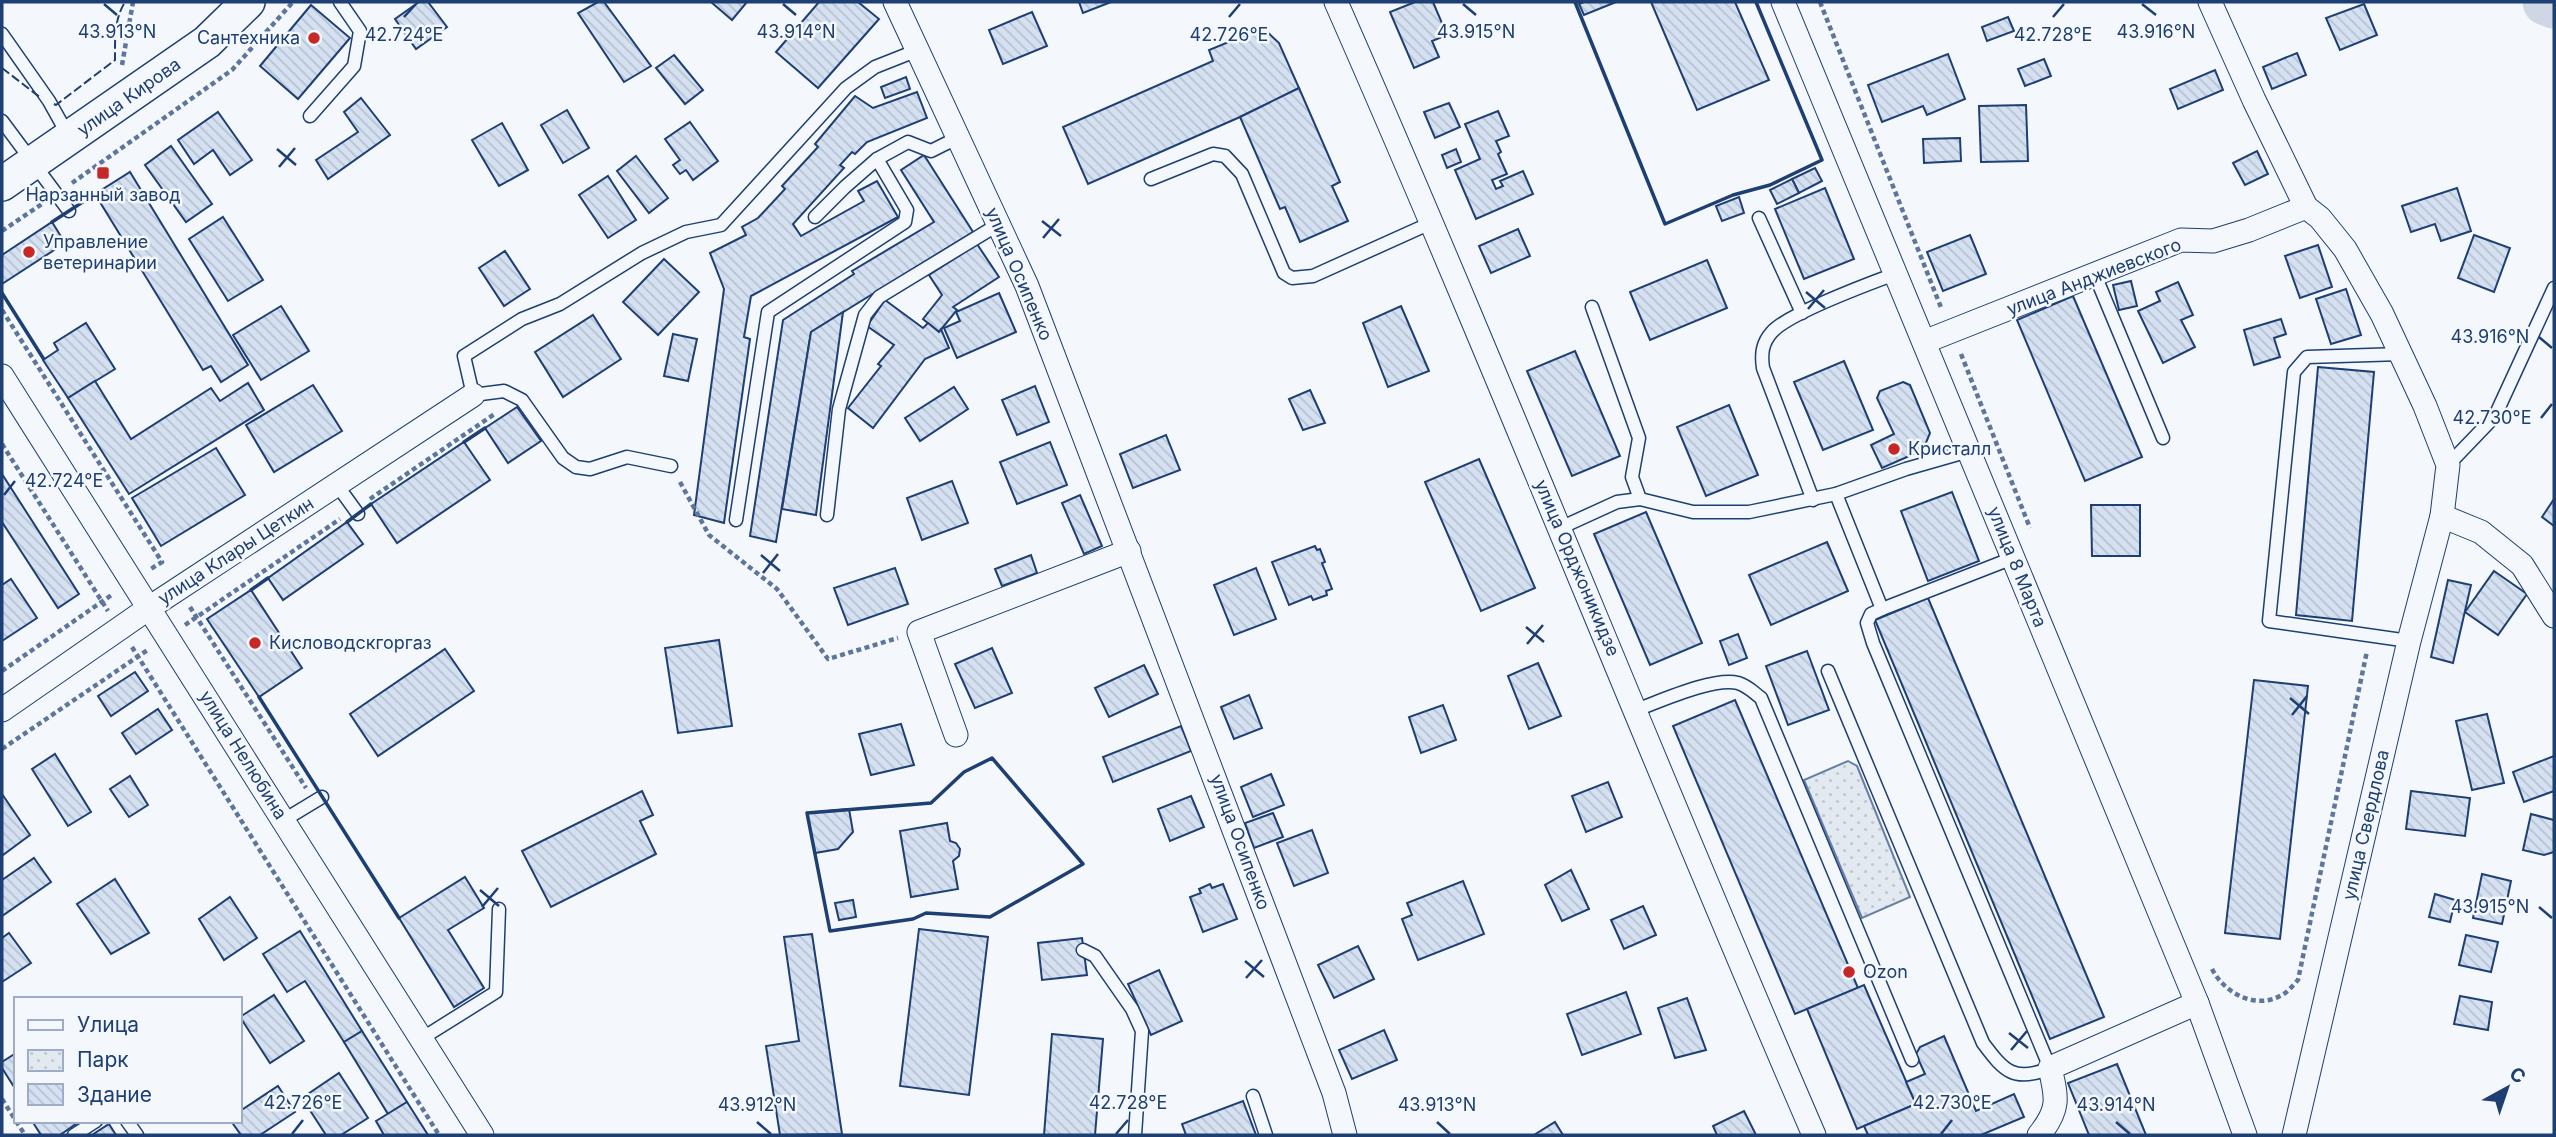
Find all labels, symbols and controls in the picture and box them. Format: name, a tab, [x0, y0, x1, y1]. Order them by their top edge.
text: 43.913°N	[78, 21, 156, 42]
text: 43.914°N	[757, 21, 835, 42]
text: 43.915°N	[1437, 21, 1515, 42]
text: 43.916°N	[2117, 21, 2195, 42]
text: 42.724°E	[365, 24, 443, 45]
text: 42.726°E	[1190, 24, 1268, 45]
text: 42.728°E	[2014, 24, 2092, 45]
place label: Сантехника	[197, 27, 300, 48]
marker: Сантехника	[306, 30, 322, 46]
street label: улица Кирова	[73, 53, 184, 140]
marker: Нарзанный завод	[95, 165, 111, 181]
place label: Нарзанный завод	[25, 184, 181, 205]
street label: улица Осипенко	[982, 204, 1057, 344]
place label: Управление ветеринарии	[43, 231, 157, 273]
street label: улица Анджиевского	[2004, 234, 2184, 320]
marker: Управление ветеринарии	[21, 244, 37, 260]
text: 43.916°N	[2451, 326, 2529, 347]
text: 42.730°E	[2453, 407, 2531, 428]
place label: Кристалл	[1908, 438, 1991, 459]
marker: Кристалл	[1886, 441, 1902, 457]
text: 42.724°E	[25, 470, 103, 491]
street label: улица Орджоникидзе	[1531, 476, 1624, 659]
street label: улица Клары Цеткин	[154, 492, 317, 609]
street label: улица 8 Марта	[1984, 503, 2051, 630]
place label: Кисловодскгоргаз	[269, 632, 432, 653]
marker: Кисловодскгоргаз	[247, 635, 263, 651]
street label: улица Нелюбина	[195, 687, 291, 823]
street label: улица Свердлова	[2338, 748, 2393, 902]
street label: улица Осипенко	[1206, 771, 1275, 913]
text: 43.915°N	[2451, 896, 2529, 917]
place label: Ozon	[1863, 961, 1908, 982]
marker: Ozon	[1841, 964, 1857, 980]
legend	[14, 997, 242, 1123]
text: Улица	[77, 1012, 139, 1037]
text: Парк	[77, 1047, 129, 1072]
north arrow	[2472, 1053, 2542, 1123]
text: С	[2505, 1062, 2530, 1089]
text: Здание	[77, 1082, 152, 1107]
text: 42.726°E	[264, 1092, 342, 1113]
text: 42.728°E	[1089, 1092, 1167, 1113]
text: 42.730°E	[1913, 1092, 1991, 1113]
text: 43.912°N	[718, 1094, 796, 1115]
text: 43.913°N	[1398, 1094, 1476, 1115]
text: 43.914°N	[2077, 1094, 2155, 1115]

